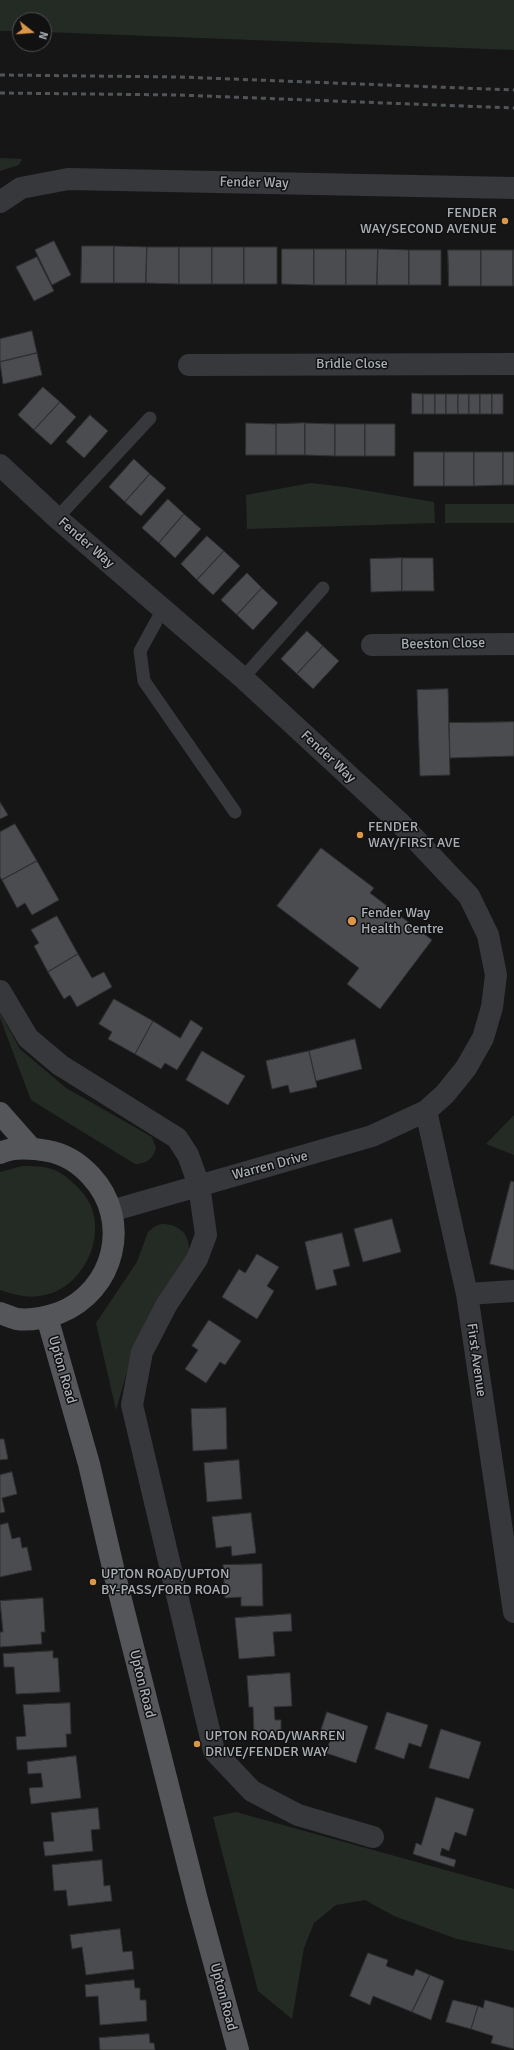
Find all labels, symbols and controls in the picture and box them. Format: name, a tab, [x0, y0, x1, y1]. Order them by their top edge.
north arrow	[12, 12, 52, 52]
text: N	[36, 30, 50, 41]
street label: Fender Way	[219, 174, 289, 192]
place label: FENDER WAY/SECOND AVENUE	[360, 205, 497, 238]
marker: FENDER WAY/SECOND AVENUE	[500, 216, 510, 226]
street label: Bridle Close	[316, 356, 388, 372]
street label: Fender Way	[54, 514, 118, 572]
street label: Beeston Close	[401, 635, 485, 653]
street label: Fender Way	[297, 727, 359, 787]
place label: FENDER WAY/FIRST AVE	[368, 819, 460, 852]
marker: FENDER WAY/FIRST AVE	[355, 830, 365, 840]
place label: Fender Way Health Centre	[361, 905, 444, 938]
marker: Fender Way Health Centre	[346, 915, 358, 927]
street label: Warren Drive	[230, 1148, 310, 1184]
street label: First Avenue	[463, 1322, 489, 1398]
street label: Upton Road	[44, 1334, 80, 1406]
place label: UPTON ROAD/UPTON BY-PASS/FORD ROAD	[101, 1566, 230, 1598]
marker: UPTON ROAD/UPTON BY-PASS/FORD ROAD	[88, 1577, 98, 1587]
street label: Upton Road	[125, 1648, 159, 1720]
place label: UPTON ROAD/WARREN DRIVE/FENDER WAY	[205, 1728, 345, 1760]
marker: UPTON ROAD/WARREN DRIVE/FENDER WAY	[192, 1739, 202, 1749]
street label: Upton Road	[206, 1961, 240, 2033]

